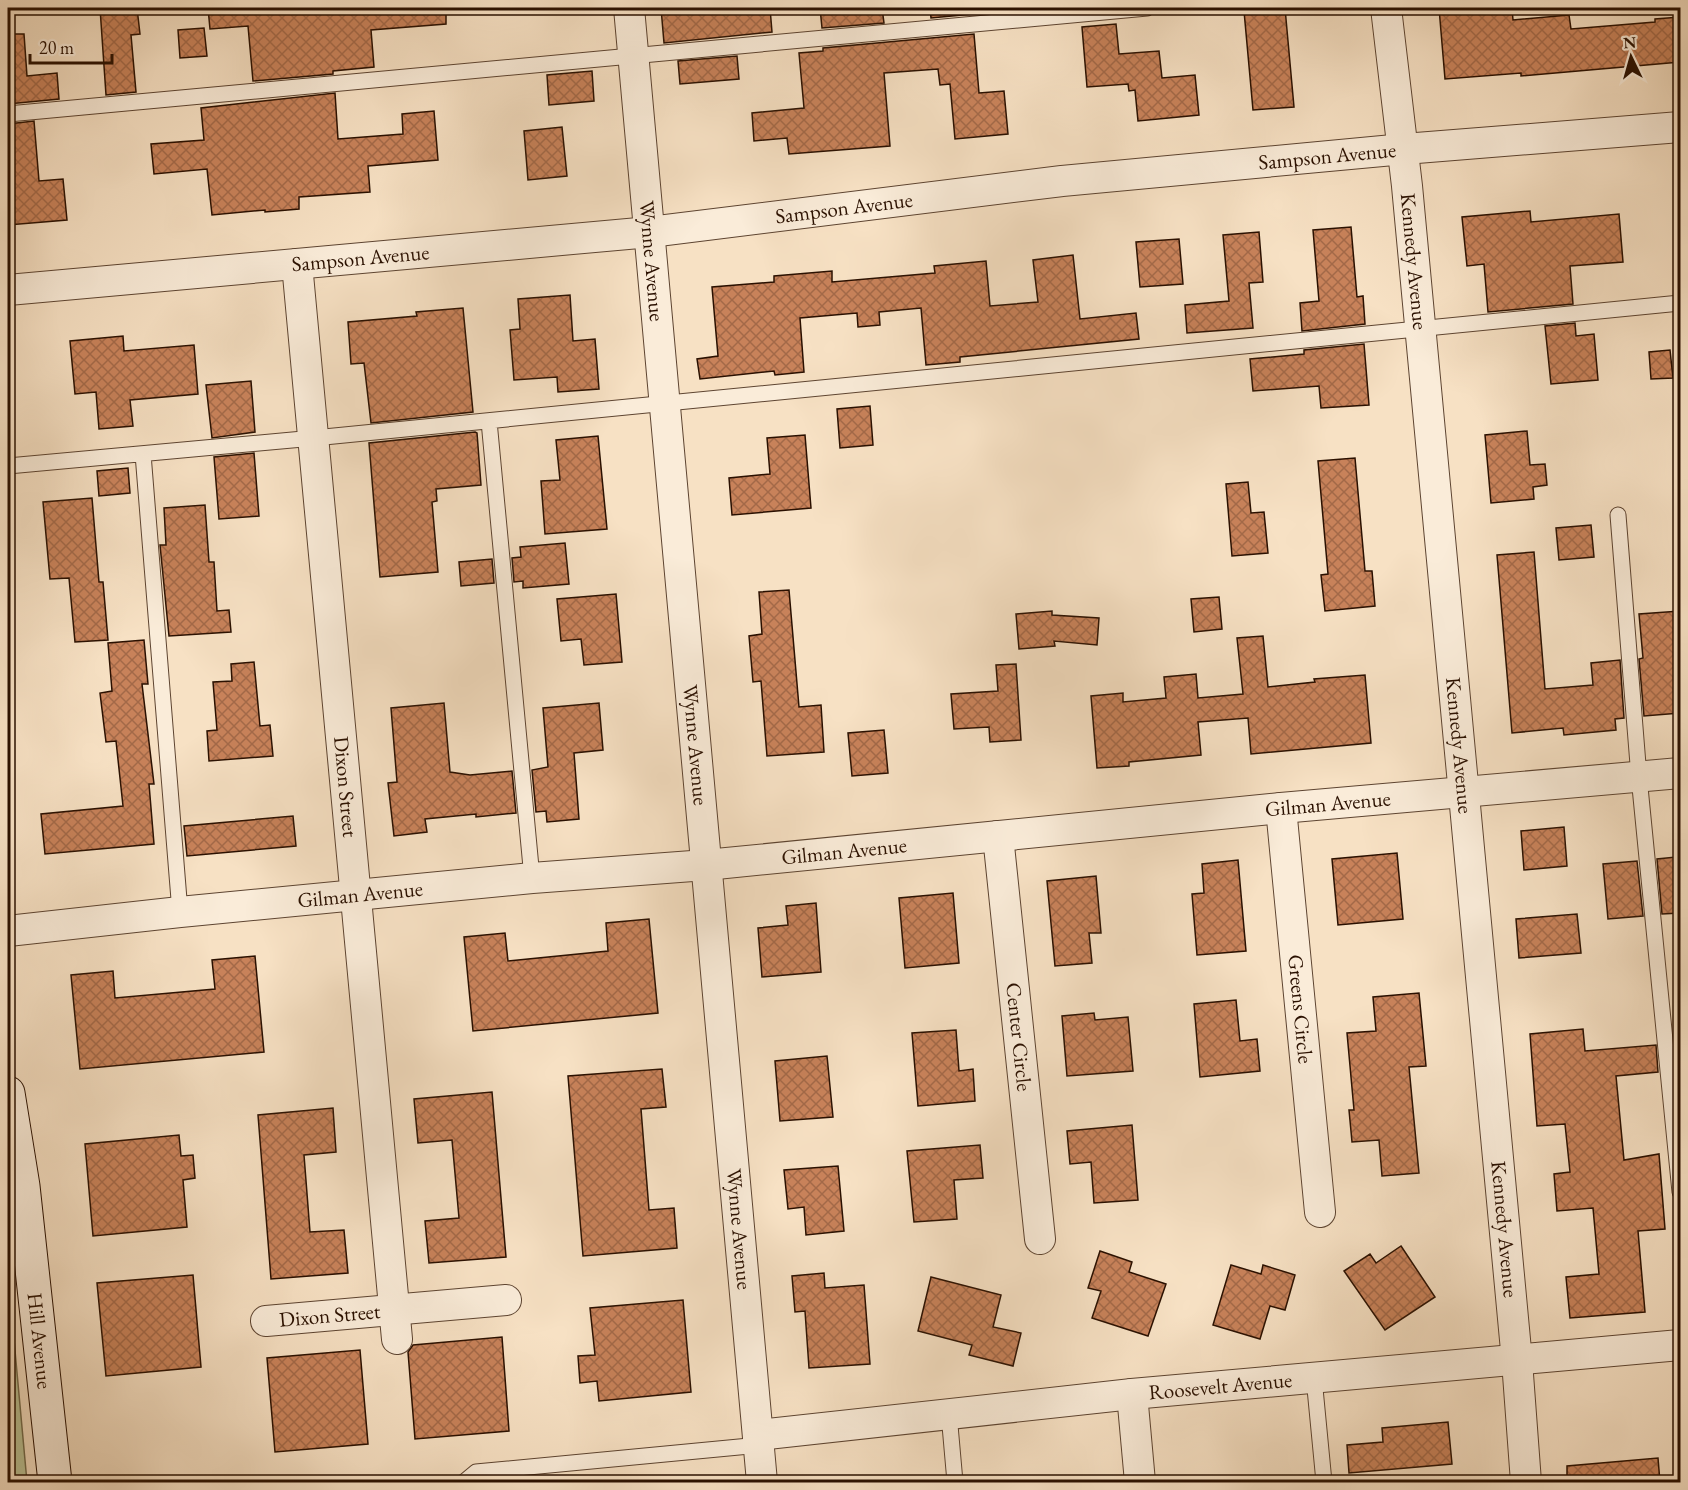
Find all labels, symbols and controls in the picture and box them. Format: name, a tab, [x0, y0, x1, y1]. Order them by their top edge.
scale bar	[30, 27, 112, 65]
north arrow	[1601, 27, 1661, 87]
text: N	[1622, 32, 1637, 54]
text: 20 m	[39, 36, 74, 59]
street label: Sampson Avenue	[1257, 136, 1397, 176]
street label: Sampson Avenue	[774, 186, 914, 229]
street label: Kennedy Avenue	[1395, 192, 1434, 331]
street label: Wynne Avenue	[633, 199, 671, 323]
street label: Sampson Avenue	[290, 238, 431, 277]
street label: Kennedy Avenue	[1440, 676, 1480, 815]
street label: Wynne Avenue	[677, 683, 715, 807]
street label: Dixon Street	[328, 735, 364, 839]
street label: Gilman Avenue	[1264, 784, 1392, 823]
street label: Gilman Avenue	[780, 831, 908, 870]
street label: Gilman Avenue	[296, 875, 424, 914]
street label: Greens Circle	[1282, 953, 1320, 1065]
street label: Center Circle	[1000, 981, 1039, 1093]
street label: Kennedy Avenue	[1485, 1160, 1525, 1299]
street label: Wynne Avenue	[721, 1167, 759, 1291]
street label: Hill Avenue	[22, 1291, 59, 1390]
street label: Dixon Street	[278, 1297, 382, 1333]
street label: Roosevelt Avenue	[1148, 1366, 1293, 1405]

